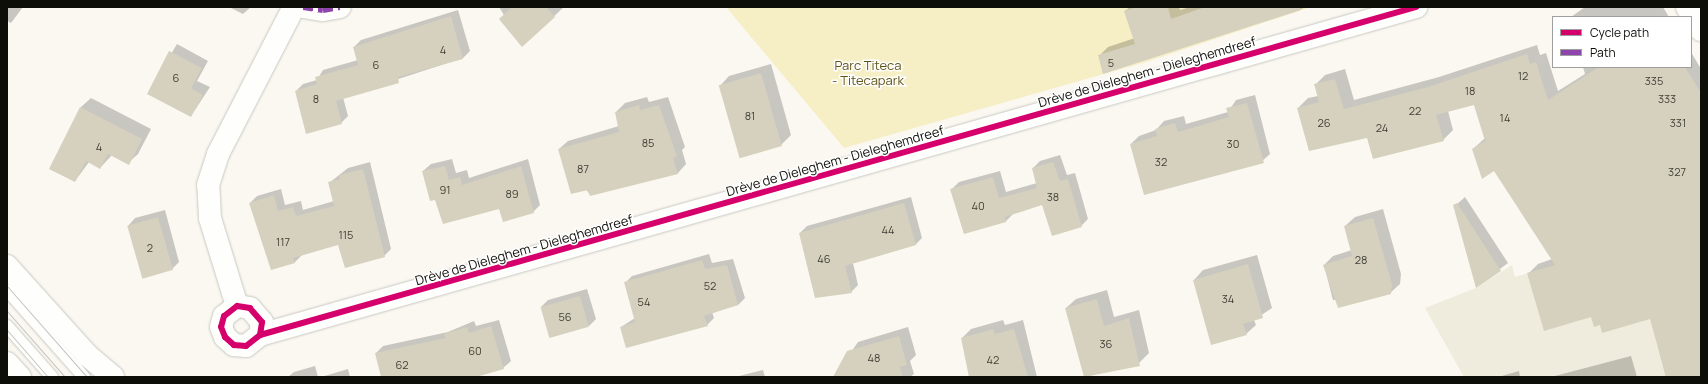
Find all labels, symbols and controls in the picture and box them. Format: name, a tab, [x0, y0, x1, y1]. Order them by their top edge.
legend	[1552, 16, 1692, 68]
text: Cycle path	[1590, 24, 1649, 41]
street label: Drève de Dieleghem - Dieleghemdreef	[1036, 33, 1258, 111]
house number: 4	[440, 43, 446, 57]
text: Path	[1590, 44, 1616, 61]
house number: 5	[1108, 56, 1114, 70]
house number: 6	[373, 58, 379, 72]
park label: Parc Titeca - Titecapark	[832, 58, 904, 89]
house number: 12	[1518, 69, 1528, 83]
house number: 6	[173, 71, 179, 85]
house number: 335	[1645, 74, 1663, 88]
house number: 18	[1465, 84, 1475, 98]
house number: 8	[313, 92, 319, 106]
house number: 333	[1658, 92, 1676, 106]
house number: 22	[1409, 104, 1421, 118]
house number: 81	[745, 109, 755, 123]
house number: 14	[1500, 111, 1510, 125]
house number: 26	[1317, 116, 1331, 130]
house number: 331	[1670, 116, 1686, 130]
house number: 24	[1376, 121, 1388, 135]
street label: Drève de Dieleghem - Dieleghemdreef	[724, 122, 946, 200]
house number: 85	[642, 136, 654, 150]
house number: 30	[1227, 137, 1239, 151]
house number: 4	[96, 140, 102, 154]
house number: 32	[1155, 155, 1167, 169]
house number: 87	[577, 162, 589, 176]
house number: 327	[1668, 165, 1686, 179]
house number: 91	[439, 183, 451, 197]
house number: 89	[505, 187, 519, 201]
house number: 38	[1047, 190, 1059, 204]
house number: 40	[971, 199, 985, 213]
street label: Drève de Dieleghem - Dieleghemdreef	[413, 211, 635, 289]
house number: 44	[881, 223, 895, 237]
house number: 115	[339, 228, 353, 242]
house number: 117	[276, 235, 290, 249]
house number: 2	[147, 241, 153, 255]
house number: 46	[817, 252, 831, 266]
house number: 28	[1355, 253, 1367, 267]
house number: 52	[704, 279, 716, 293]
house number: 34	[1222, 292, 1234, 306]
house number: 54	[638, 295, 650, 309]
house number: 56	[558, 310, 572, 324]
house number: 36	[1100, 337, 1112, 351]
house number: 60	[468, 344, 482, 358]
house number: 48	[868, 351, 880, 365]
house number: 42	[987, 353, 999, 367]
house number: 62	[395, 358, 409, 372]

